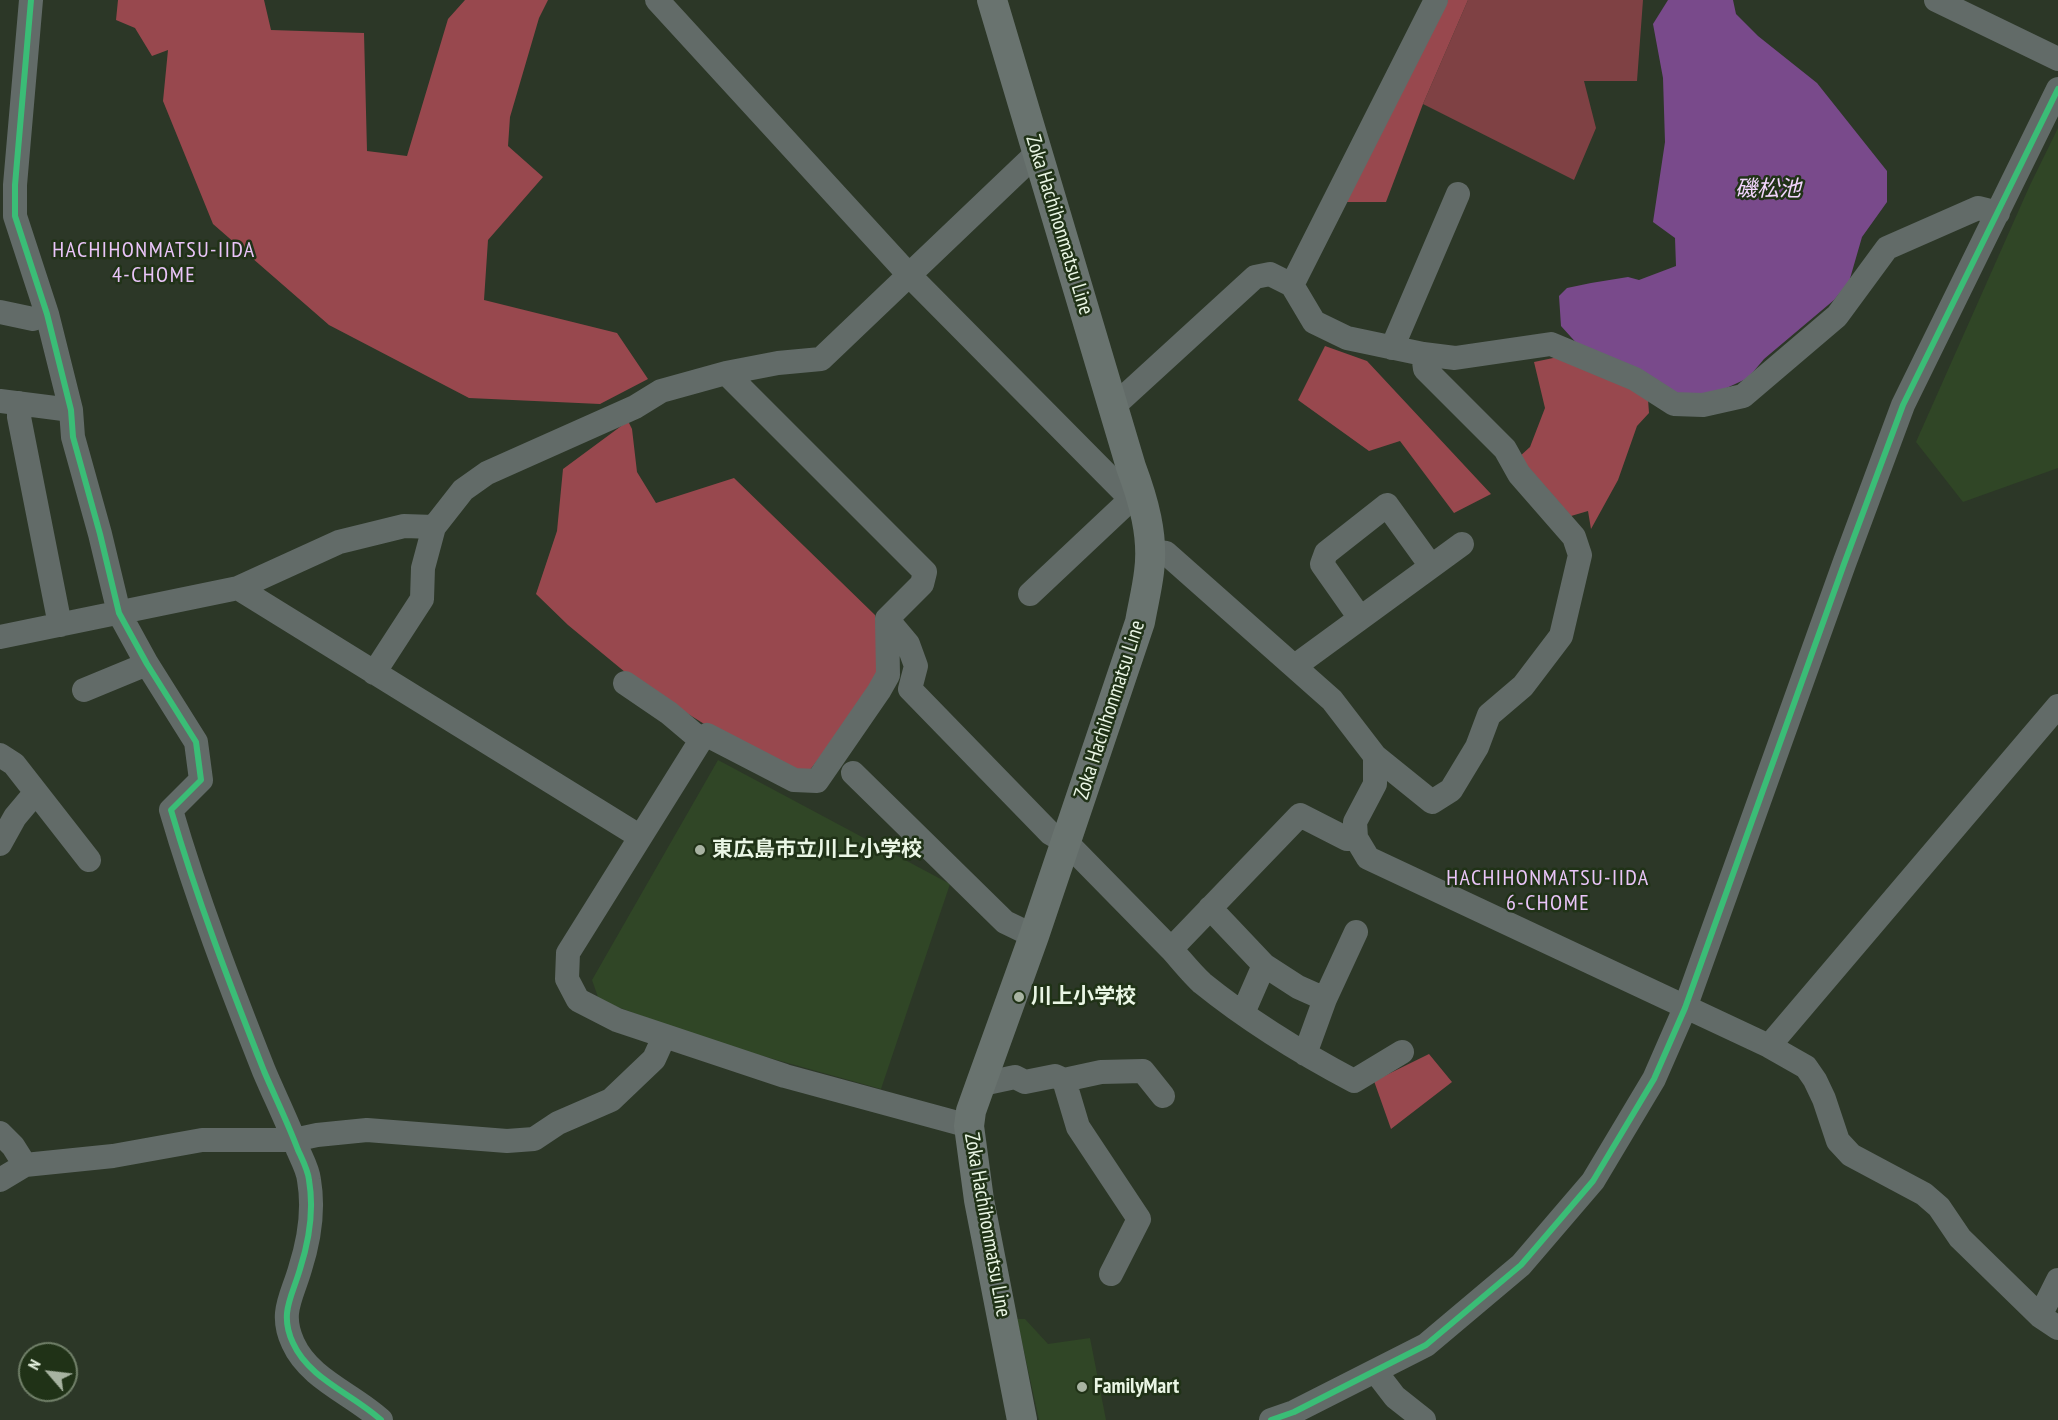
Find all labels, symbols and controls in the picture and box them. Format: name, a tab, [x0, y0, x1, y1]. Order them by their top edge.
street label: Zoka Hachihonmatsu Line	[1020, 132, 1098, 318]
water label: 磯松池	[1735, 177, 1801, 203]
district label: HACHIHONMATSU-IIDA 4-CHOME	[52, 238, 256, 290]
street label: Zoka Hachihonmatsu Line	[1069, 617, 1151, 803]
place label: 東広島市立川上小学校	[712, 837, 922, 863]
marker: 東広島市立川上小学校	[693, 843, 707, 857]
district label: HACHIHONMATSU-IIDA 6-CHOME	[1446, 866, 1650, 918]
place label: 川上小学校	[1031, 984, 1136, 1010]
marker: 川上小学校	[1012, 990, 1026, 1004]
street label: Zoka Hachihonmatsu Line	[958, 1131, 1016, 1319]
north arrow	[18, 1342, 78, 1402]
text: N	[23, 1356, 45, 1373]
place label: FamilyMart	[1094, 1374, 1179, 1400]
marker: FamilyMart	[1075, 1380, 1089, 1394]

